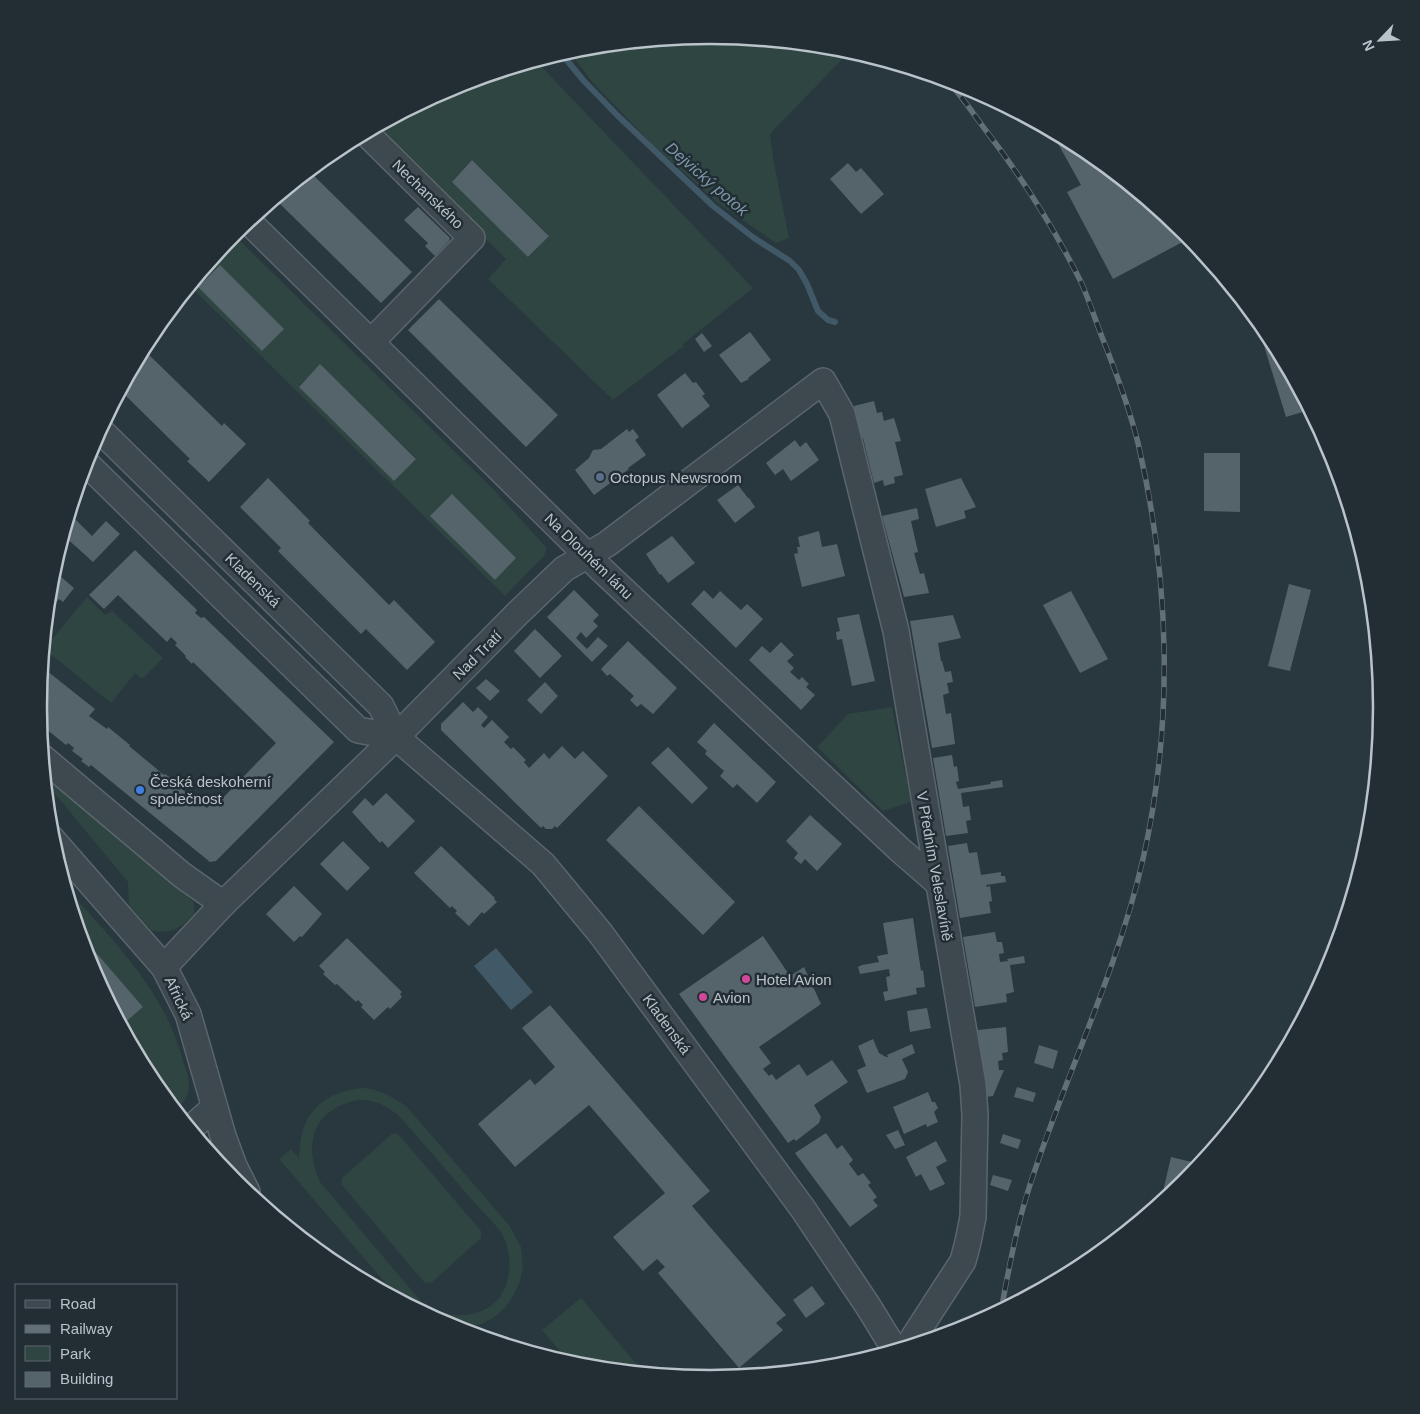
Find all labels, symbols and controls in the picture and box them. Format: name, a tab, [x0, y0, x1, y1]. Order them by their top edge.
north arrow	[1355, 15, 1405, 65]
text: N	[1359, 38, 1378, 53]
water label: Dejvický potok	[662, 139, 752, 220]
street label: Nechanského	[389, 156, 467, 232]
place label: Octopus Newsroom	[610, 469, 742, 486]
marker: Octopus Newsroom	[594, 471, 606, 483]
street label: Na Dlouhém lánu	[541, 510, 637, 602]
street label: Kladenská	[222, 550, 285, 611]
street label: Nad Tratí	[449, 627, 505, 683]
place label: Česká deskoherní společnost	[150, 773, 272, 807]
marker: Česká deskoherní společnost	[134, 784, 146, 796]
street label: V Předním Veleslavíně	[913, 790, 957, 942]
place label: Hotel Avion	[756, 971, 832, 988]
marker: Hotel Avion	[740, 973, 752, 985]
street label: Africká	[162, 974, 197, 1023]
place label: Avion	[713, 989, 750, 1006]
street label: Kladenská	[640, 991, 695, 1058]
marker: Avion	[697, 991, 709, 1003]
legend	[15, 1284, 178, 1399]
text: Road	[60, 1295, 96, 1312]
text: Railway	[60, 1320, 113, 1337]
text: Park	[60, 1345, 91, 1362]
text: Building	[60, 1370, 113, 1387]

